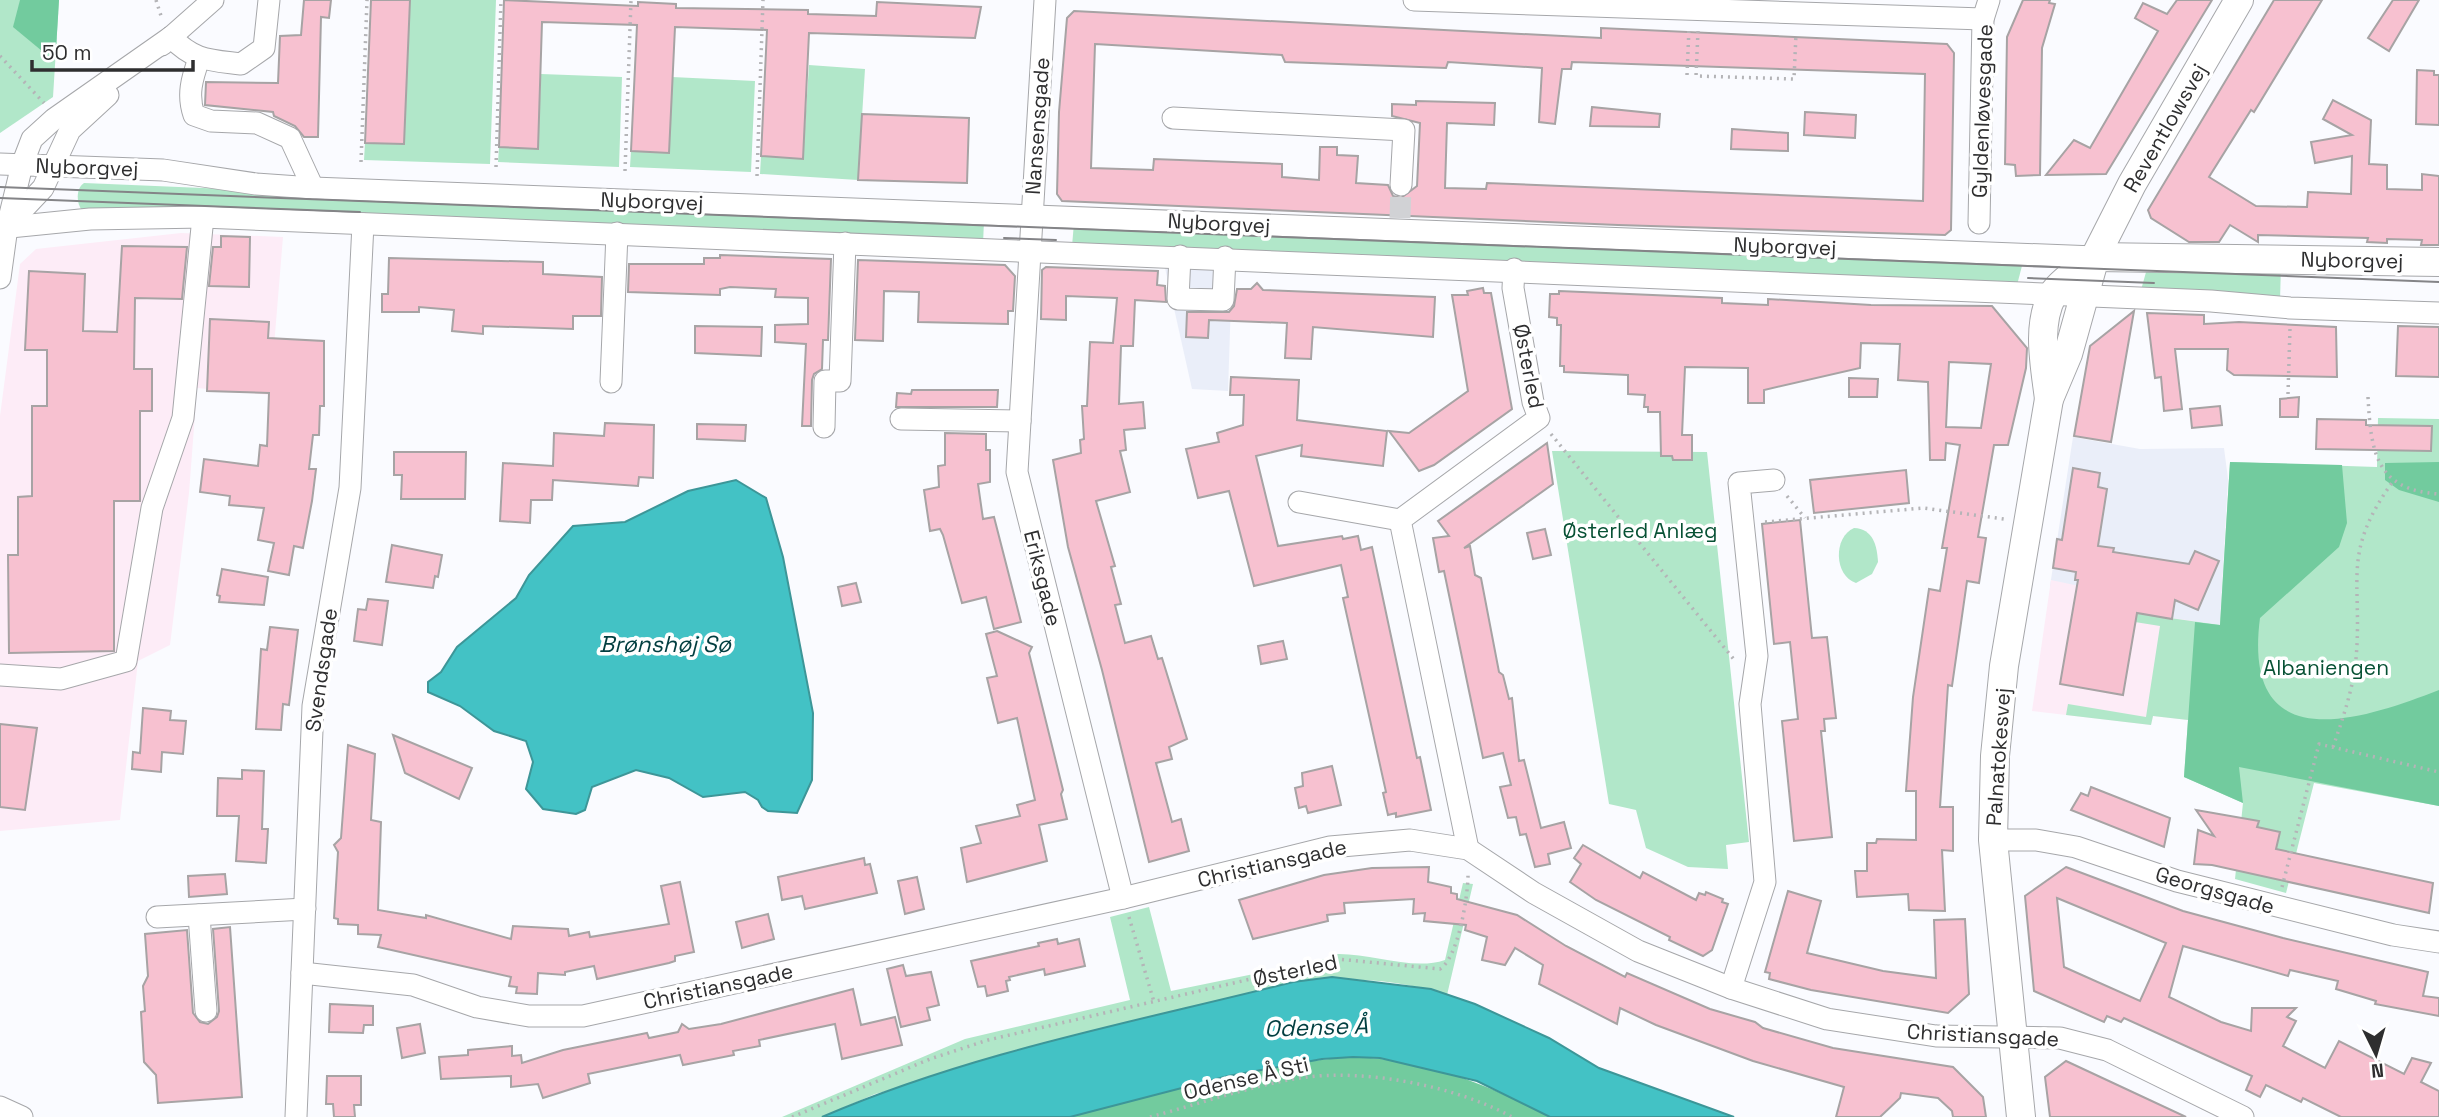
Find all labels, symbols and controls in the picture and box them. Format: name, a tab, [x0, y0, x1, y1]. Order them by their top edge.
street label: Gyldenløvesgade	[1965, 24, 1999, 198]
scale bar	[32, 28, 192, 72]
text: 50 m	[42, 39, 92, 66]
street label: Nansensgade	[1019, 56, 1055, 196]
street label: Reventlowsvej	[2117, 59, 2213, 197]
street label: Nyborgvej	[35, 152, 139, 182]
street label: Nyborgvej	[600, 186, 704, 216]
street label: Nyborgvej	[1167, 207, 1271, 239]
street label: Nyborgvej	[1733, 231, 1837, 261]
street label: Nyborgvej	[2300, 246, 2404, 274]
street label: Østerled	[1508, 321, 1550, 411]
park label: Østerled Anlæg	[1563, 517, 1717, 544]
street label: Eriksgade	[1018, 527, 1068, 629]
street label: Svendsgade	[299, 606, 343, 734]
water label: Brønshøj Sø	[599, 629, 732, 659]
park label: Albaniengen	[2263, 654, 2389, 681]
street label: Palnatokesvej	[1980, 687, 2016, 827]
street label: Christiansgade	[1195, 833, 1349, 893]
street label: Georgsgade	[2152, 860, 2278, 920]
street label: Østerled	[1250, 948, 1340, 992]
street label: Christiansgade	[641, 957, 795, 1015]
water label: Odense Å	[1264, 1010, 1369, 1044]
street label: Christiansgade	[1906, 1018, 2060, 1052]
north arrow	[2341, 1019, 2411, 1089]
street label: Odense Å Sti	[1181, 1051, 1311, 1105]
text: N	[2370, 1057, 2385, 1083]

